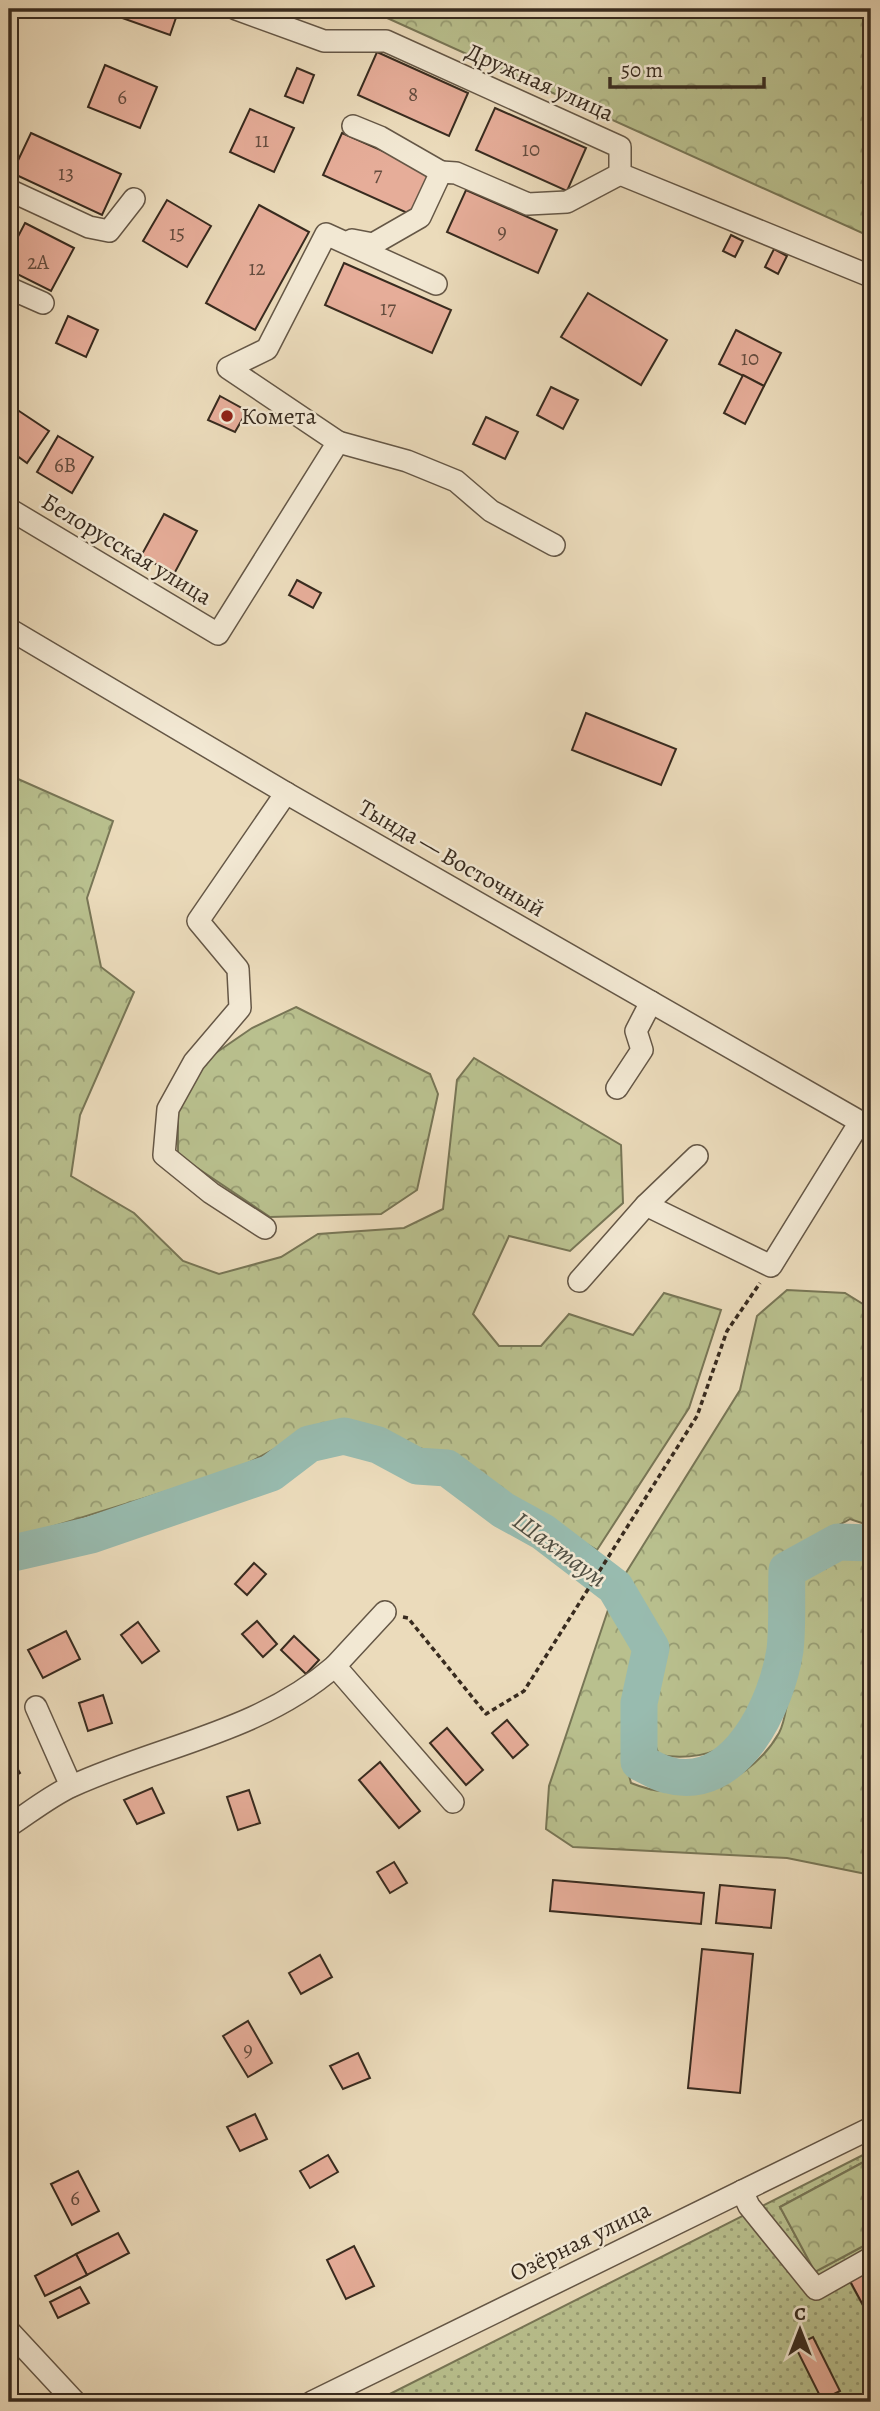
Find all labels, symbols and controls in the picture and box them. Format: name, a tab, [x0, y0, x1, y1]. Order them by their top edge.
street label: Дружная улица	[461, 35, 619, 129]
scale bar	[610, 46, 764, 90]
text: 50 m	[621, 56, 663, 84]
house number: 8	[408, 80, 418, 108]
house number: 6	[117, 83, 127, 111]
house number: 11	[255, 126, 269, 154]
house number: 10	[522, 135, 540, 163]
house number: 13	[58, 159, 74, 187]
house number: 7	[374, 160, 383, 188]
house number: 9	[497, 217, 507, 245]
house number: 15	[169, 219, 185, 247]
house number: 2А	[27, 248, 50, 276]
house number: 12	[248, 254, 266, 282]
house number: 17	[380, 294, 396, 322]
house number: 10	[741, 344, 759, 372]
place label: Комета	[241, 400, 316, 432]
marker: Комета	[219, 408, 235, 424]
house number: 6В	[54, 451, 76, 479]
street label: Белорусская улица	[36, 486, 218, 612]
street label: Тында — Восточный	[353, 791, 551, 925]
water label: Шахтаум	[505, 1503, 614, 1596]
house number: 9	[243, 2035, 253, 2063]
house number: 6	[70, 2184, 80, 2212]
street label: Озёрная улица	[504, 2193, 656, 2289]
north arrow	[764, 2296, 834, 2366]
text: С	[794, 2301, 806, 2327]

